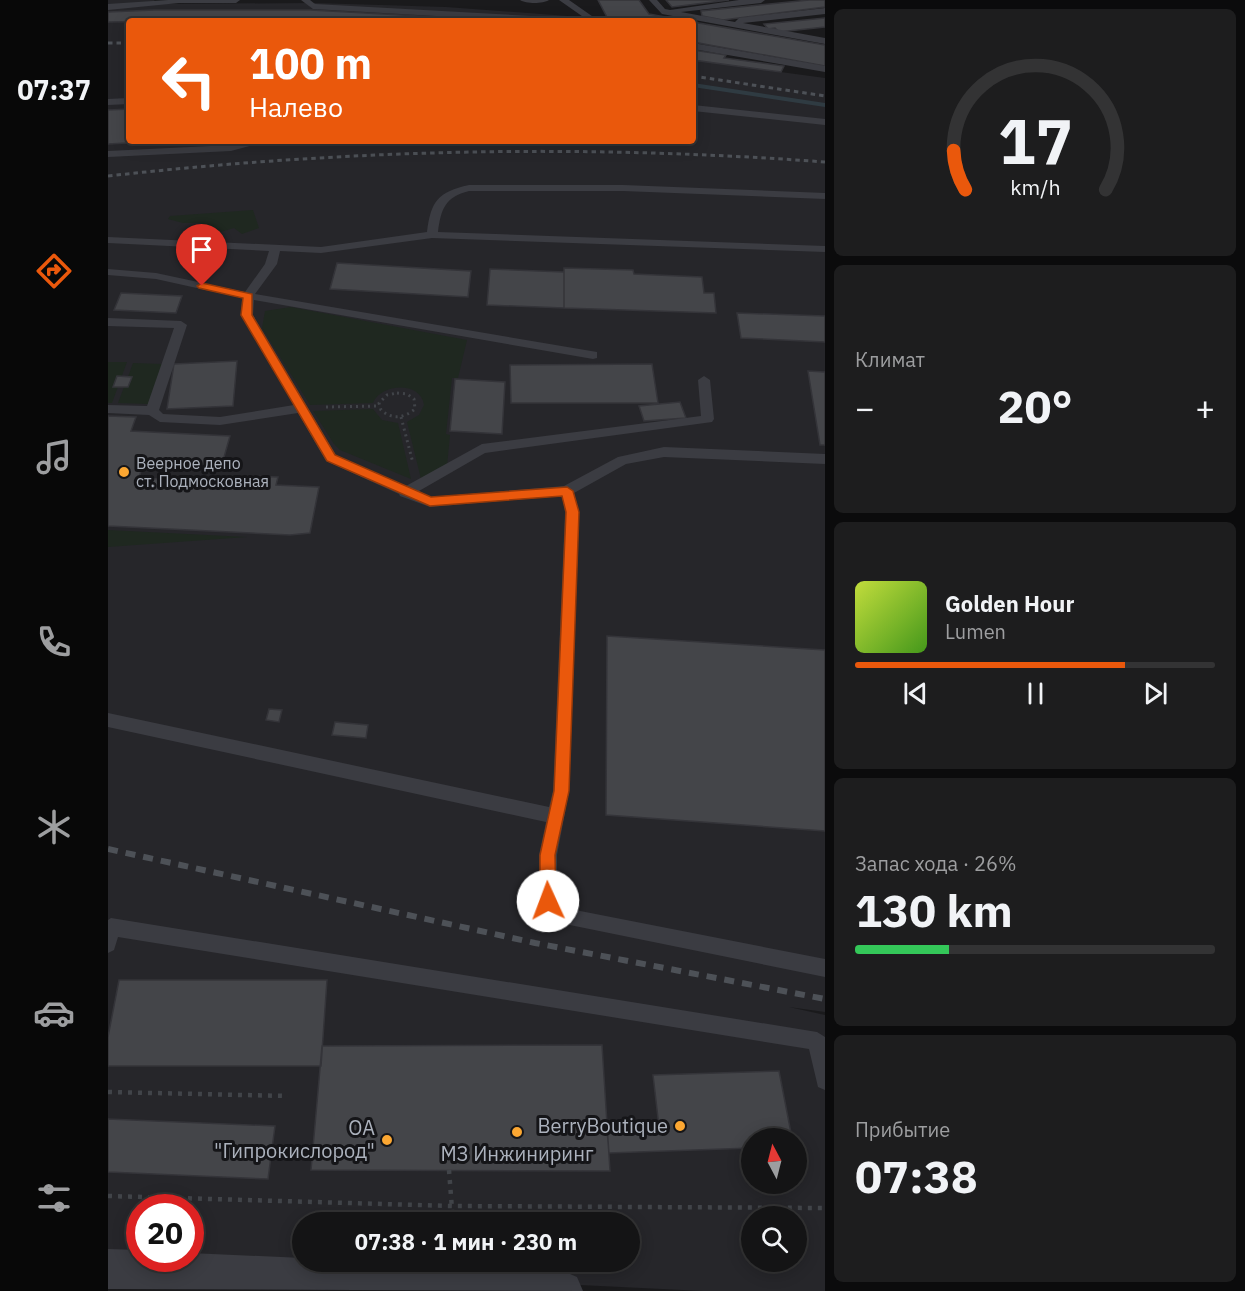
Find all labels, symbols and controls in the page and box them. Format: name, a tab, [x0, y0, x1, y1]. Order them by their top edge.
text: 100 m	[249, 36, 372, 91]
icon: left	[150, 42, 228, 120]
text: 07:37	[17, 72, 91, 107]
text: Налево	[249, 89, 343, 124]
text: 17	[998, 100, 1072, 181]
text: km/h	[1010, 173, 1060, 201]
pin	[176, 224, 227, 286]
icon: arrive	[185, 233, 218, 266]
icon: directions	[33, 250, 75, 292]
text: Климат	[855, 346, 925, 373]
text: 20°	[997, 377, 1073, 435]
text: −	[855, 386, 875, 429]
text: +	[1195, 386, 1215, 429]
icon: music	[33, 436, 75, 478]
place label: Веерное депо ст. Подмосковная	[136, 453, 269, 491]
marker: Веерное депо ст. Подмосковная	[117, 465, 131, 479]
text: Golden Hour	[945, 589, 1074, 618]
text: Lumen	[945, 618, 1006, 645]
icon: phone	[33, 621, 75, 663]
icon: previous	[899, 677, 932, 710]
icon: pause	[1019, 677, 1052, 710]
icon: next	[1139, 677, 1172, 710]
icon: climate	[33, 806, 75, 848]
text: Запас хода · 26%	[855, 850, 1017, 877]
position arrow	[516, 869, 580, 933]
text: 130 km	[855, 881, 1013, 939]
icon: car	[33, 992, 75, 1034]
place label: BerryBoutique	[538, 1112, 668, 1139]
place label: ОА "Гипрокислород"	[214, 1114, 375, 1164]
text: Прибытие	[855, 1116, 950, 1143]
marker: BerryBoutique	[673, 1119, 687, 1133]
marker: МЗ Инжиниринг	[510, 1125, 524, 1139]
north arrow	[741, 1128, 807, 1194]
map controls	[741, 1128, 807, 1272]
marker: ОА "Гипрокислород"	[380, 1133, 394, 1147]
place label: МЗ Инжиниринг	[440, 1140, 594, 1167]
text: 07:38	[855, 1147, 978, 1205]
icon: filters	[33, 1177, 75, 1219]
speed limit sign: 20	[126, 1194, 204, 1272]
button: search	[741, 1206, 807, 1272]
text: 07:38 · 1 мин · 230 m	[355, 1227, 577, 1256]

